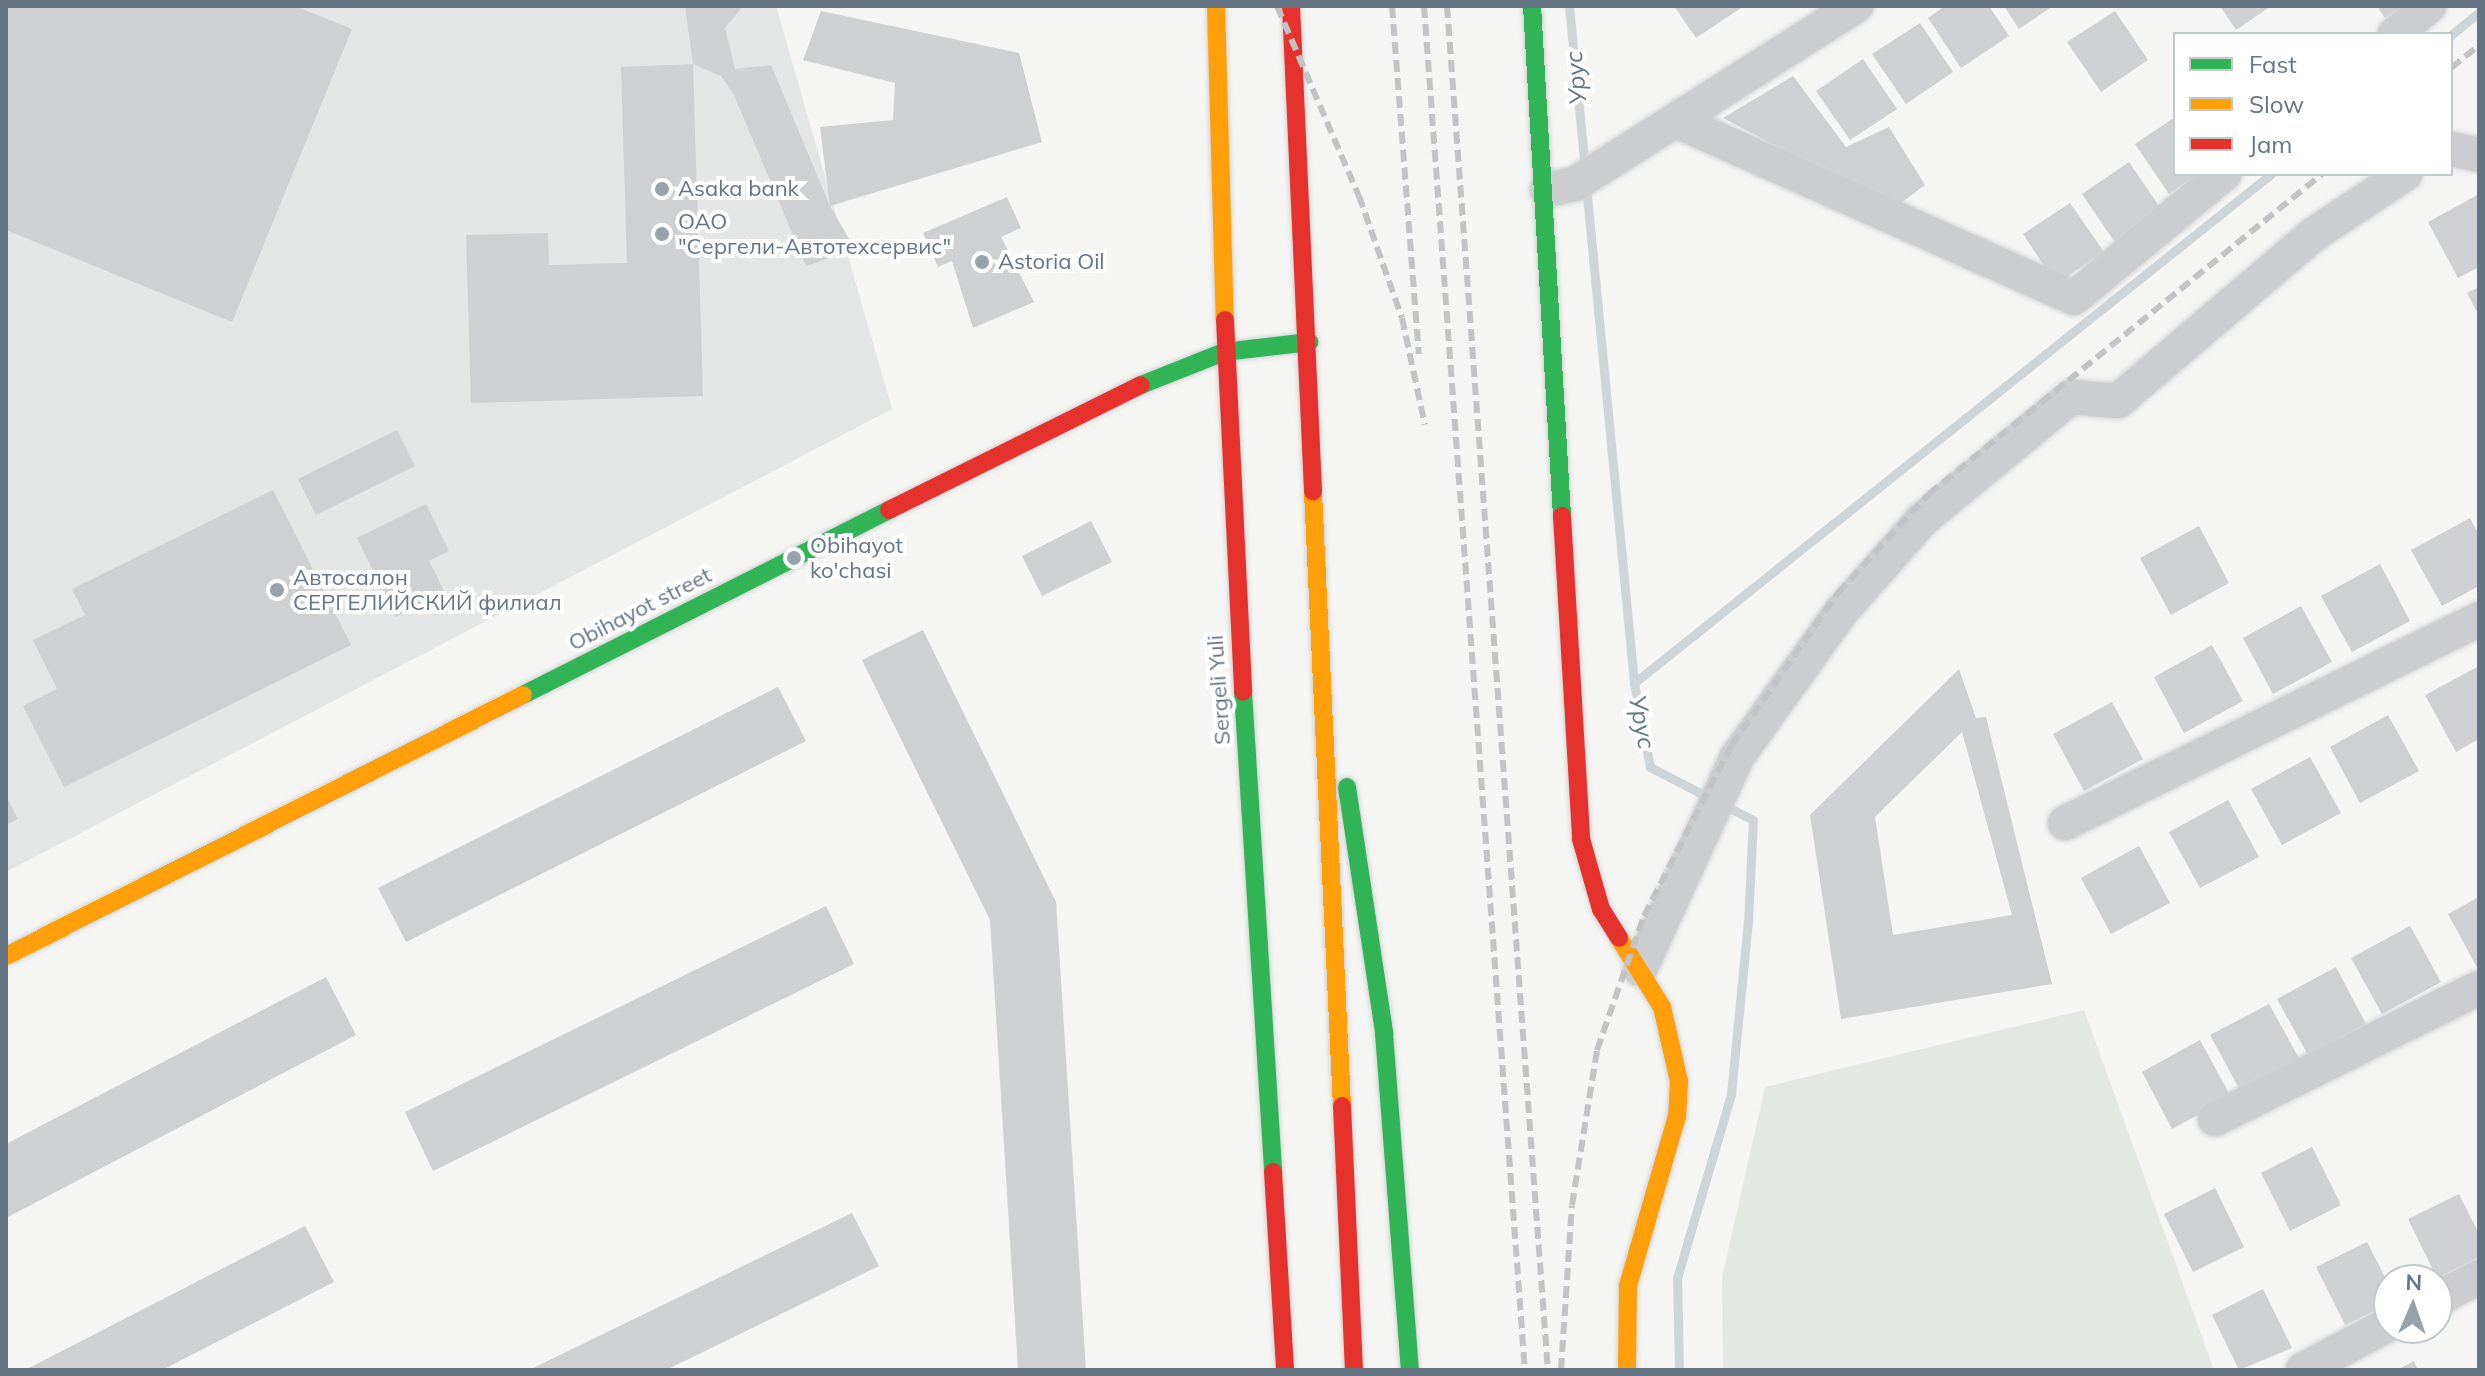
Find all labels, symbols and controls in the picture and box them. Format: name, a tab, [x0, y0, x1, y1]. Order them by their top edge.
legend	[2173, 32, 2453, 176]
text: Fast	[2249, 49, 2297, 79]
water label: Урус	[1559, 50, 1593, 106]
text: Slow	[2249, 89, 2304, 119]
text: Jam	[2249, 129, 2292, 159]
place label: Asaka bank	[678, 176, 799, 202]
marker: Asaka bank	[653, 180, 671, 198]
place label: ОАО "Сергели-Автотехсервис"	[678, 208, 951, 260]
marker: ОАО "Сергели-Автотехсервис"	[653, 225, 671, 243]
place label: Astoria Oil	[998, 249, 1105, 275]
marker: Astoria Oil	[973, 253, 991, 271]
place label: Obihayot ko'chasi	[810, 532, 903, 584]
marker: Obihayot ko'chasi	[785, 549, 803, 567]
street label: Obihayot street	[564, 562, 716, 656]
place label: Автосалон СЕРГЕЛИЙСКИЙ филиал	[293, 564, 562, 616]
marker: Автосалон СЕРГЕЛИЙСКИЙ филиал	[268, 581, 286, 599]
street label: Sergeli Yuli	[1202, 634, 1236, 746]
water label: Урус	[1623, 693, 1661, 751]
north arrow	[2373, 1264, 2453, 1344]
text: N	[2405, 1268, 2423, 1296]

